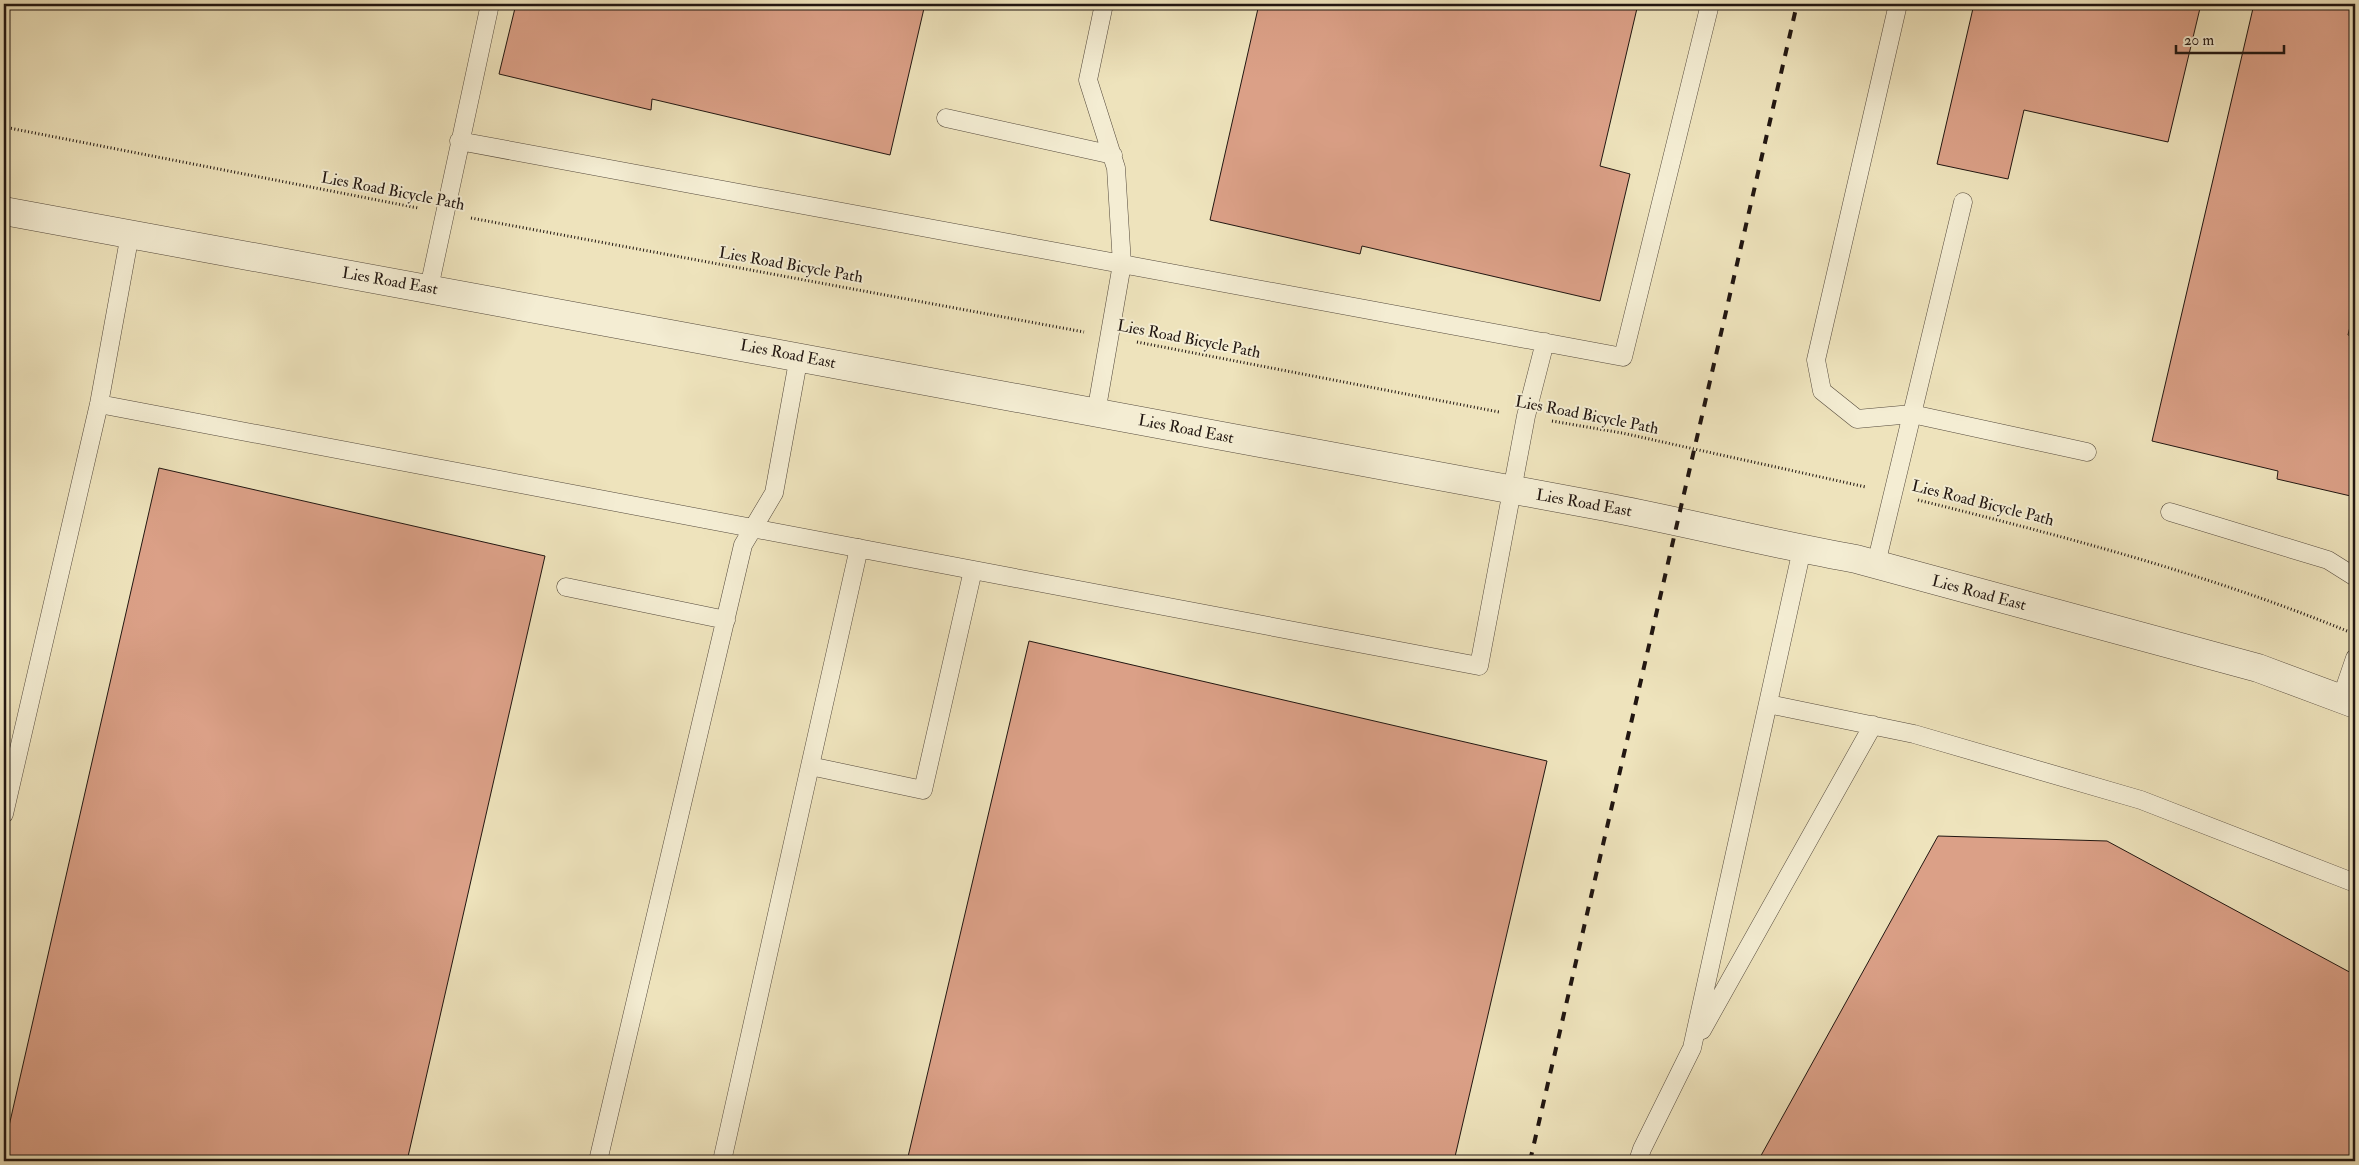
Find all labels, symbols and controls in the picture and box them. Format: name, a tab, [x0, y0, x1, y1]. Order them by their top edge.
scale bar	[2176, 22, 2284, 54]
text: 20 m	[2184, 31, 2214, 50]
street label: Lies Road Bicycle Path	[320, 167, 467, 215]
street label: Lies Road Bicycle Path	[717, 242, 865, 288]
street label: Lies Road East	[341, 263, 439, 299]
street label: Lies Road Bicycle Path	[1116, 315, 1263, 363]
street label: Lies Road East	[739, 335, 837, 373]
street label: Lies Road Bicycle Path	[1514, 391, 1661, 439]
street label: Lies Road East	[1137, 410, 1235, 448]
street label: Lies Road Bicycle Path	[1910, 476, 2057, 530]
street label: Lies Road East	[1535, 485, 1633, 521]
street label: Lies Road East	[1930, 571, 2028, 615]

